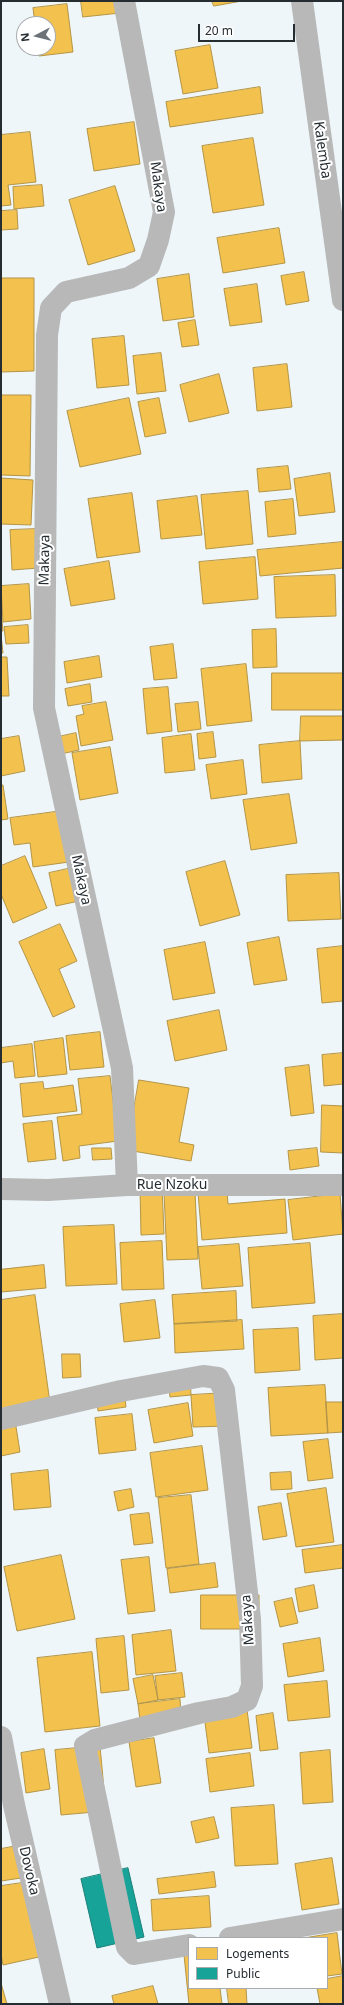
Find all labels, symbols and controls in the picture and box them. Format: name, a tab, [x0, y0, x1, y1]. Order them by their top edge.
north arrow	[16, 16, 56, 56]
scale bar	[200, 16, 297, 42]
text: 20 m	[205, 22, 233, 39]
text: N	[17, 32, 33, 43]
street label: Kalemba	[310, 120, 334, 180]
street label: Makaya	[146, 161, 170, 213]
street label: Makaya	[36, 534, 54, 586]
street label: Makaya	[67, 853, 95, 907]
street label: Rue Nzoku	[137, 1177, 207, 1193]
street label: Makaya	[238, 1594, 258, 1646]
street label: Dovoka	[15, 1845, 43, 1897]
legend	[188, 1937, 328, 1989]
text: Logements	[226, 1945, 289, 1962]
text: Public	[226, 1965, 260, 1982]

